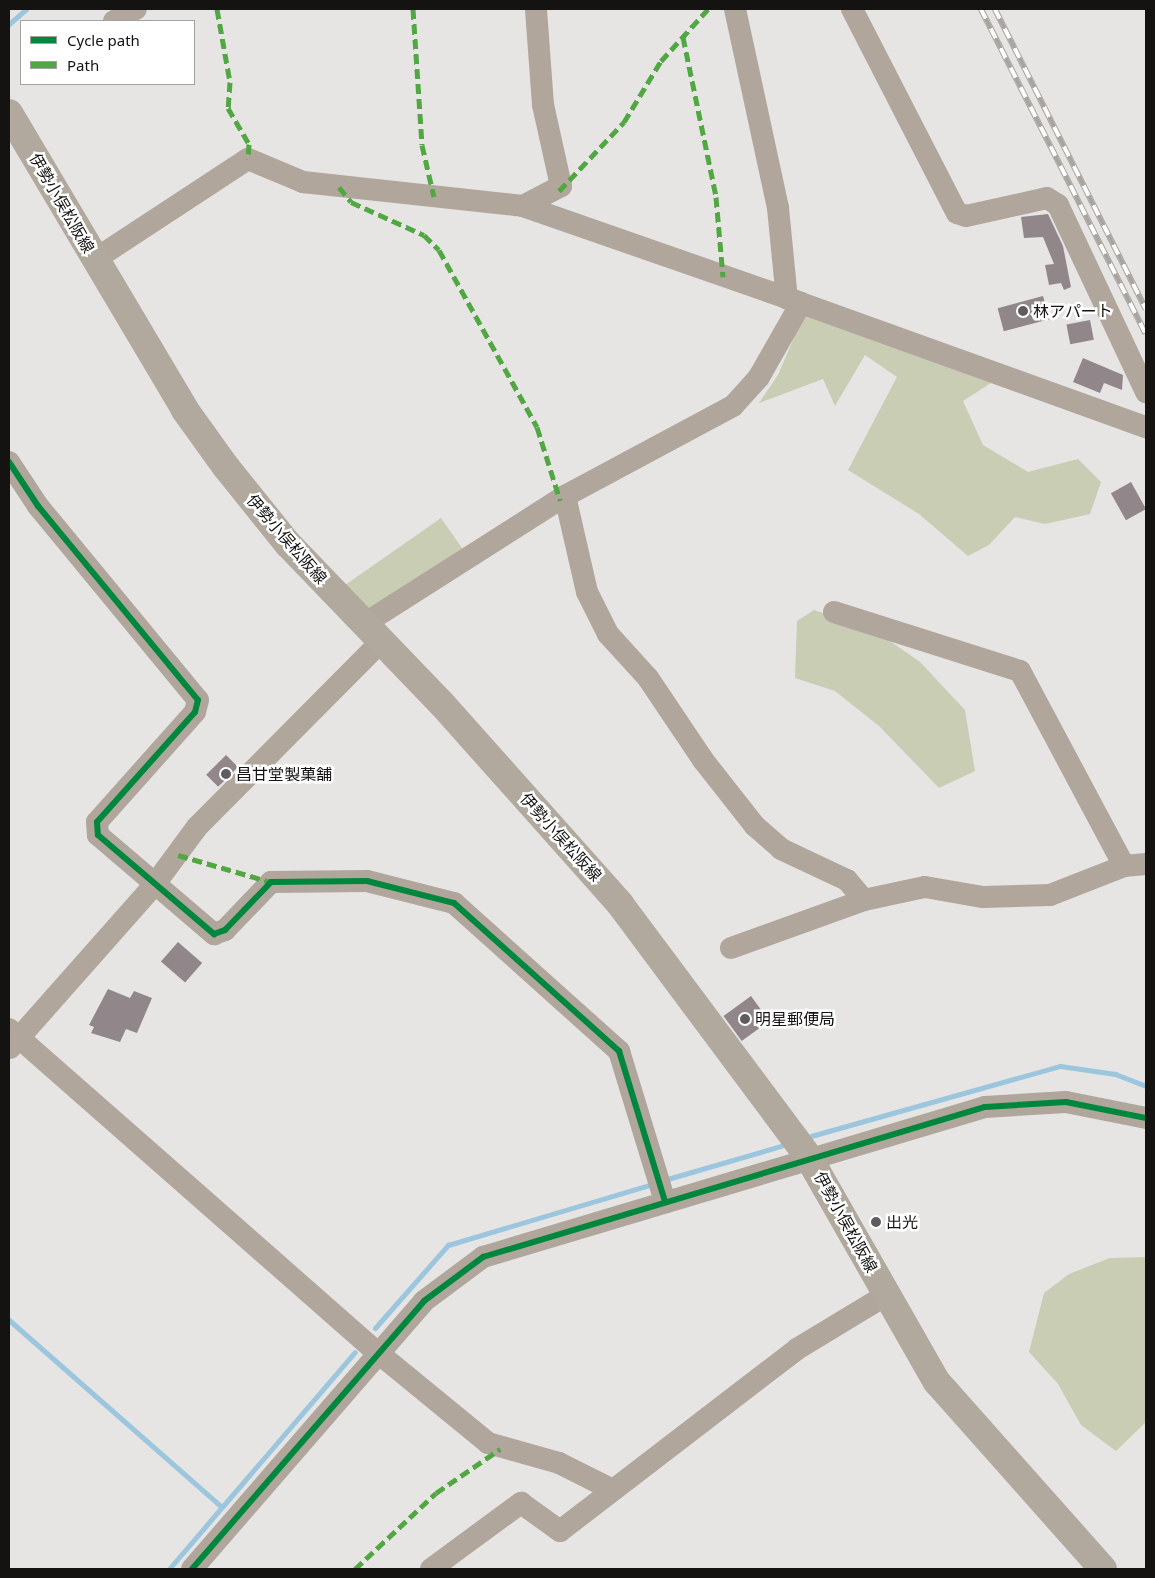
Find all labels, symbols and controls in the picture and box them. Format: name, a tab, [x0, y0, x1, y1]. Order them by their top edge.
legend	[20, 20, 195, 85]
text: Cycle path	[67, 30, 140, 50]
text: Path	[67, 55, 99, 75]
street label: 伊勢小俣松阪線	[26, 150, 98, 256]
place label: 林アパート	[1033, 301, 1113, 321]
marker: 林アパート	[1017, 305, 1029, 317]
street label: 伊勢小俣松阪線	[243, 490, 331, 588]
place label: 昌甘堂製菓舗	[236, 764, 332, 784]
marker: 昌甘堂製菓舗	[220, 768, 232, 780]
street label: 伊勢小俣松阪線	[516, 789, 606, 885]
place label: 明星郵便局	[755, 1009, 835, 1029]
marker: 明星郵便局	[739, 1013, 751, 1025]
street label: 伊勢小俣松阪線	[810, 1168, 882, 1276]
place label: 出光	[886, 1212, 918, 1232]
marker: 出光	[870, 1216, 882, 1228]

